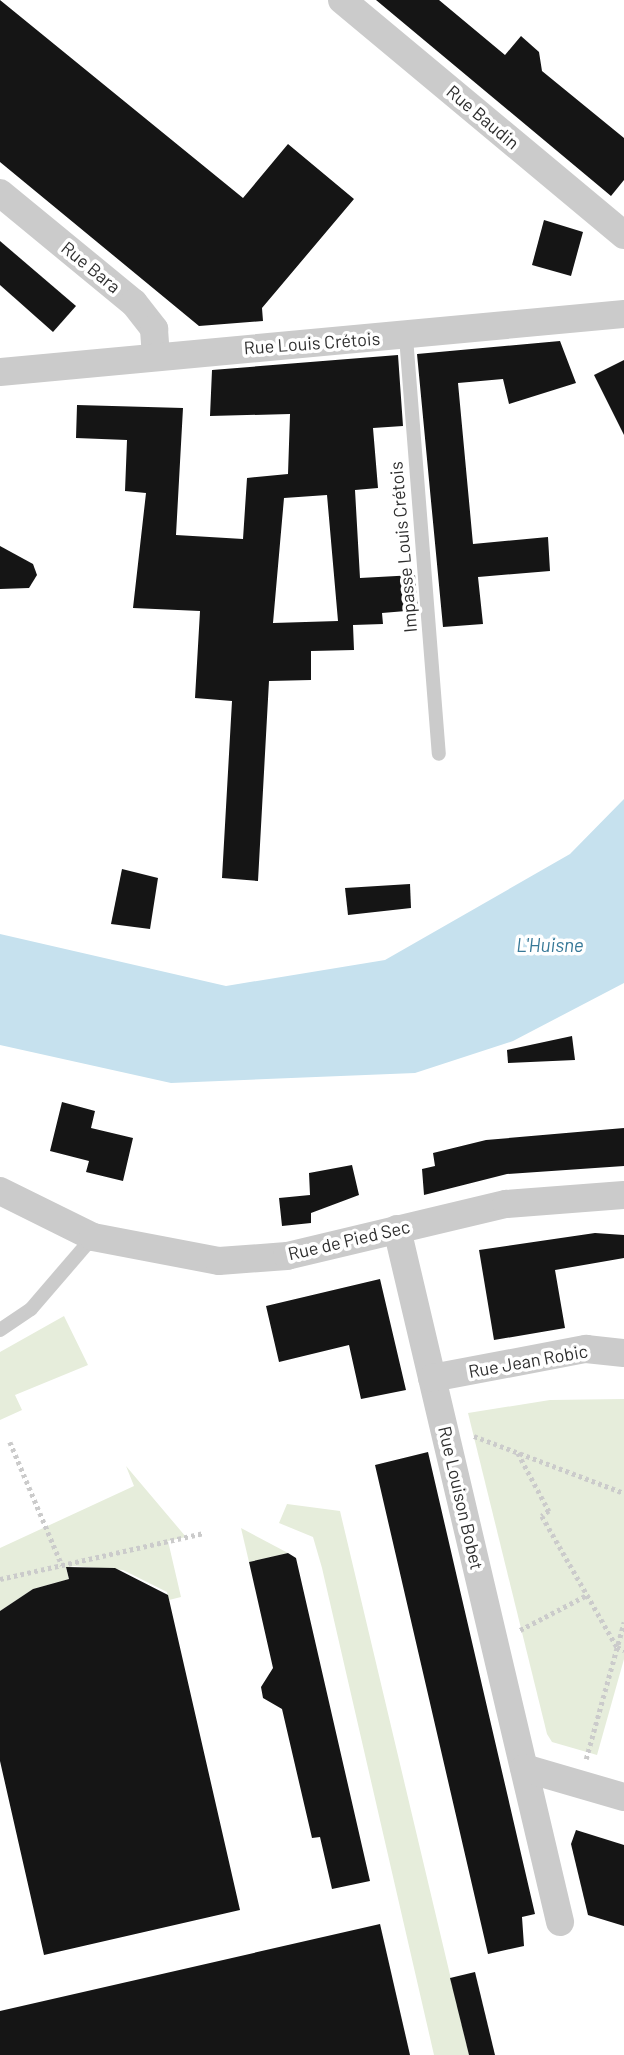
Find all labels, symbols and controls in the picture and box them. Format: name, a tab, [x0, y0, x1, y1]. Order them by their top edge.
street label: Rue Baudin	[442, 80, 524, 154]
street label: Rue Bara	[57, 237, 125, 297]
street label: Rue Louis Crétois	[243, 327, 381, 359]
street label: Impasse Louis Crétois	[385, 461, 421, 633]
water label: L'Huisne	[516, 934, 584, 956]
street label: Rue de Pied Sec	[286, 1215, 412, 1265]
street label: Rue Jean Robic	[467, 1340, 589, 1382]
street label: Rue Louison Bobet	[434, 1424, 488, 1572]

